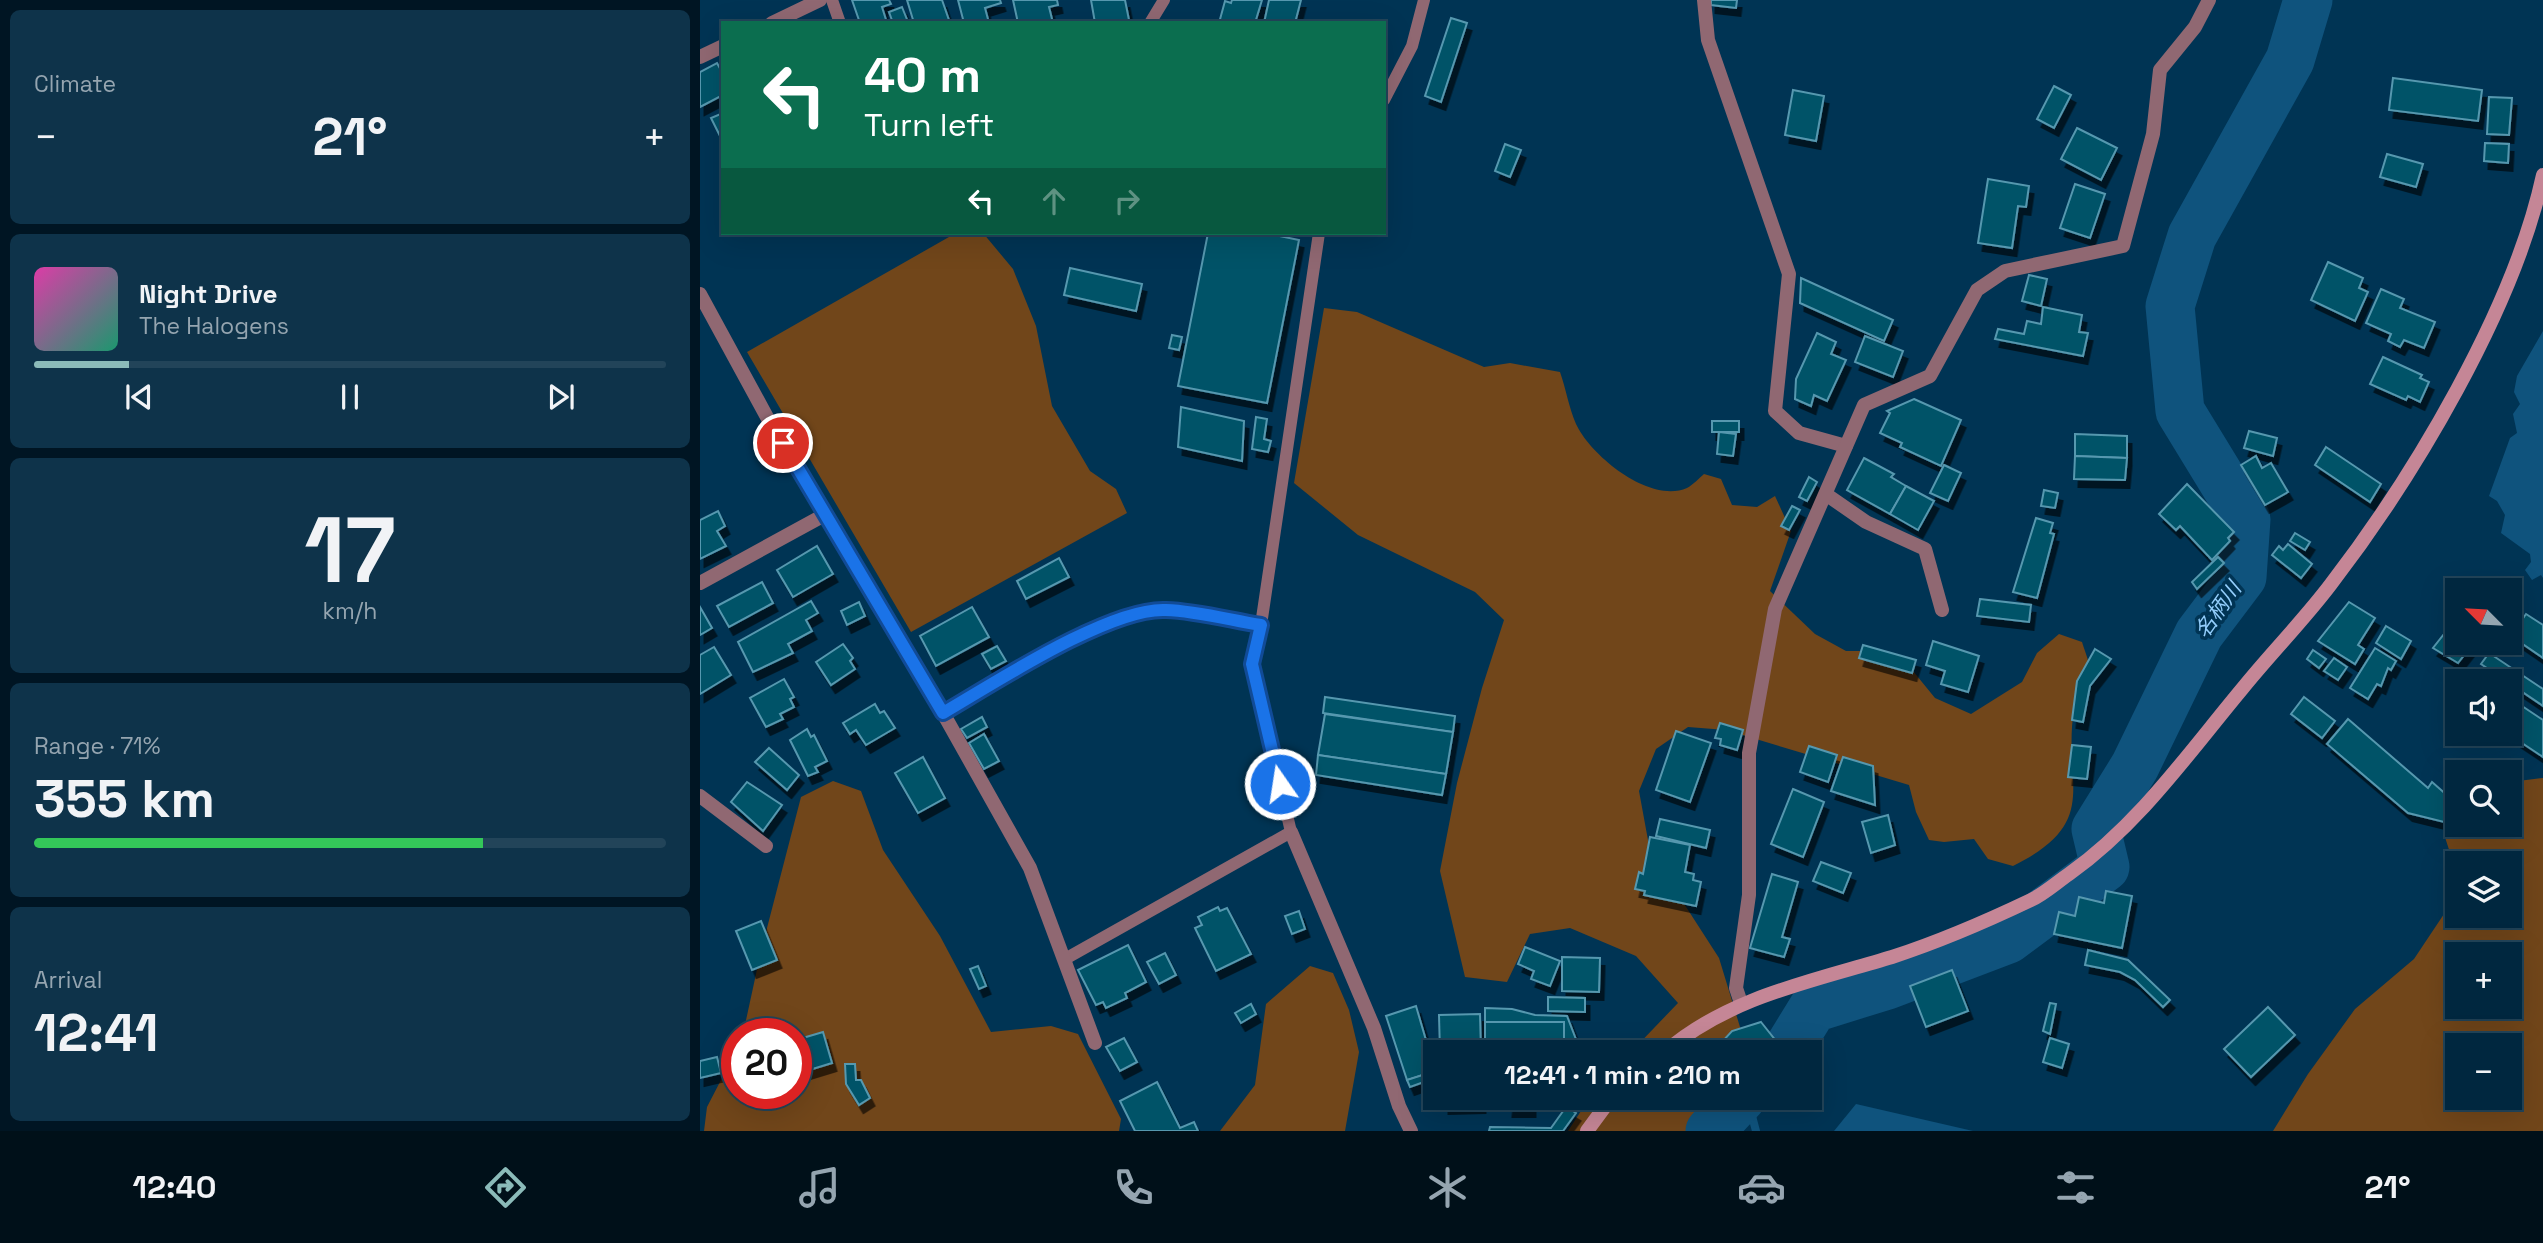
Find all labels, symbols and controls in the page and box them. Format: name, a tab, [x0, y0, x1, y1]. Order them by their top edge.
text: 40 m	[864, 44, 981, 106]
icon: left	[749, 49, 840, 140]
text: Climate	[34, 69, 116, 99]
text: 21°	[313, 104, 387, 170]
text: Turn left	[864, 105, 994, 145]
text: −	[34, 113, 58, 161]
text: +	[642, 113, 666, 161]
icon: left	[962, 182, 1000, 220]
icon: ahead	[1035, 182, 1073, 220]
icon: right	[1108, 182, 1146, 220]
text: Night Drive	[139, 277, 277, 311]
text: The Halogens	[139, 311, 289, 341]
icon: previous	[120, 378, 158, 416]
icon: pause	[331, 378, 369, 416]
icon: next	[542, 378, 580, 416]
pin	[753, 413, 813, 473]
icon: arrive	[764, 424, 802, 462]
text: 17	[304, 492, 396, 609]
water label: 名柄川	[2188, 575, 2248, 643]
north arrow	[2445, 578, 2522, 654]
map controls	[2445, 578, 2522, 1110]
text: km/h	[323, 596, 377, 626]
button: sound	[2445, 669, 2522, 746]
text: Range · 71%	[34, 731, 160, 761]
position arrow	[1243, 747, 1317, 821]
button: search	[2445, 760, 2522, 837]
text: 355 km	[34, 766, 215, 832]
button: layers	[2445, 851, 2522, 928]
button: +	[2445, 942, 2522, 1019]
text: Arrival	[34, 965, 102, 995]
text: 12:41	[34, 1000, 159, 1066]
speed limit sign: 20	[721, 1018, 812, 1109]
button: −	[2445, 1033, 2522, 1110]
text: 12:41 · 1 min · 210 m	[1504, 1058, 1741, 1092]
icon: directions	[481, 1163, 530, 1212]
icon: music	[795, 1163, 844, 1212]
icon: phone	[1109, 1163, 1158, 1212]
icon: climate	[1423, 1163, 1472, 1212]
icon: car	[1737, 1163, 1786, 1212]
icon: filters	[2051, 1163, 2100, 1212]
text: 12:40	[132, 1167, 217, 1207]
text: 21°	[2364, 1167, 2411, 1207]

